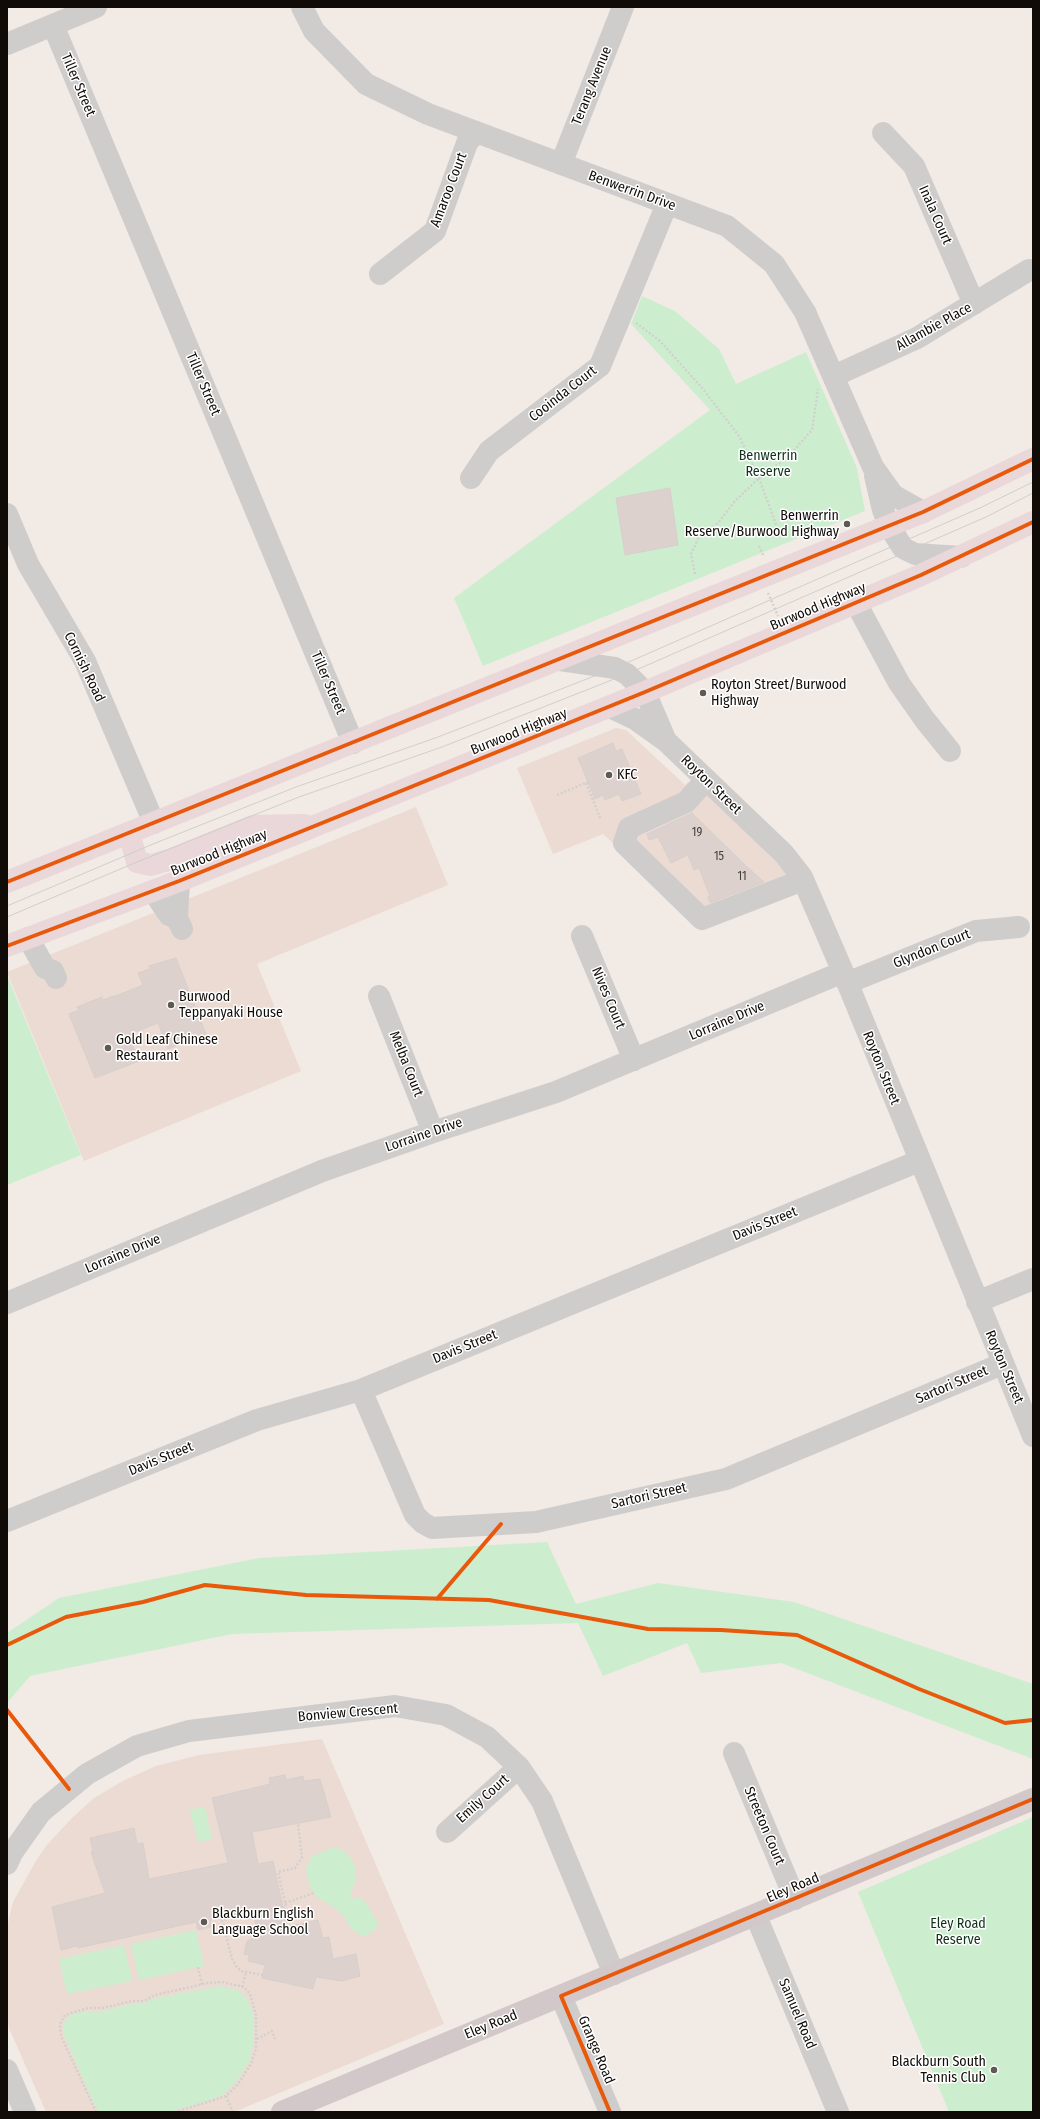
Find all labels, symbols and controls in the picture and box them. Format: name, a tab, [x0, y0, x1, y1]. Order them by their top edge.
street label: Terang Avenue	[569, 44, 615, 128]
street label: Tiller Street	[57, 51, 99, 119]
street label: Amaroo Court	[427, 150, 471, 230]
street label: Benwerrin Drive	[586, 167, 678, 215]
street label: Inala Court	[915, 183, 955, 247]
street label: Allambie Place	[893, 299, 975, 355]
street label: Tiller Street	[182, 350, 224, 418]
street label: Cooinda Court	[526, 362, 600, 426]
park label: Benwerrin Reserve	[739, 448, 797, 480]
place label: Benwerrin Reserve/Burwood Highway	[685, 508, 839, 540]
marker: Benwerrin Reserve/Burwood Highway	[842, 519, 852, 529]
street label: Burwood Highway	[768, 579, 868, 635]
street label: Cornish Road	[60, 629, 108, 705]
street label: Tiller Street	[307, 649, 349, 717]
place label: Royton Street/Burwood Highway	[711, 677, 847, 710]
marker: Royton Street/Burwood Highway	[698, 688, 708, 698]
street label: Burwood Highway	[468, 705, 570, 759]
street label: Royton Street	[677, 752, 745, 818]
place label: KFC	[617, 767, 637, 783]
marker: KFC	[604, 770, 614, 780]
street label: Burwood Highway	[168, 826, 270, 880]
house number: 19	[692, 826, 702, 840]
house number: 15	[714, 850, 724, 864]
house number: 11	[737, 870, 747, 884]
street label: Glyndon Court	[891, 926, 973, 972]
street label: Nives Court	[587, 965, 629, 1031]
place label: Burwood Teppanyaki House	[179, 989, 283, 1022]
street label: Lorraine Drive	[687, 998, 767, 1044]
marker: Burwood Teppanyaki House	[166, 1000, 176, 1010]
street label: Melba Court	[385, 1029, 427, 1099]
street label: Royton Street	[859, 1029, 903, 1107]
place label: Gold Leaf Chinese Restaurant	[116, 1032, 218, 1064]
marker: Gold Leaf Chinese Restaurant	[103, 1043, 113, 1053]
street label: Lorraine Drive	[383, 1114, 465, 1156]
street label: Davis Street	[730, 1203, 800, 1245]
street label: Lorraine Drive	[83, 1231, 163, 1277]
street label: Davis Street	[430, 1326, 500, 1368]
street label: Royton Street	[981, 1328, 1027, 1406]
street label: Sartori Street	[913, 1362, 991, 1408]
street label: Davis Street	[126, 1438, 196, 1480]
street label: Sartori Street	[610, 1479, 688, 1513]
street label: Bonview Crescent	[297, 1700, 399, 1726]
street label: Emily Court	[453, 1771, 513, 1827]
street label: Streeton Court	[740, 1784, 788, 1868]
street label: Eley Road	[764, 1869, 822, 1907]
place label: Blackburn English Language School	[212, 1906, 314, 1938]
park label: Eley Road Reserve	[930, 1916, 986, 1948]
marker: Blackburn English Language School	[199, 1917, 209, 1927]
street label: Samuel Road	[775, 1976, 819, 2052]
street label: Eley Road	[462, 2007, 520, 2043]
street label: Grange Road	[574, 2013, 618, 2087]
place label: Blackburn South Tennis Club	[891, 2054, 986, 2086]
marker: Blackburn South Tennis Club	[989, 2065, 999, 2075]

